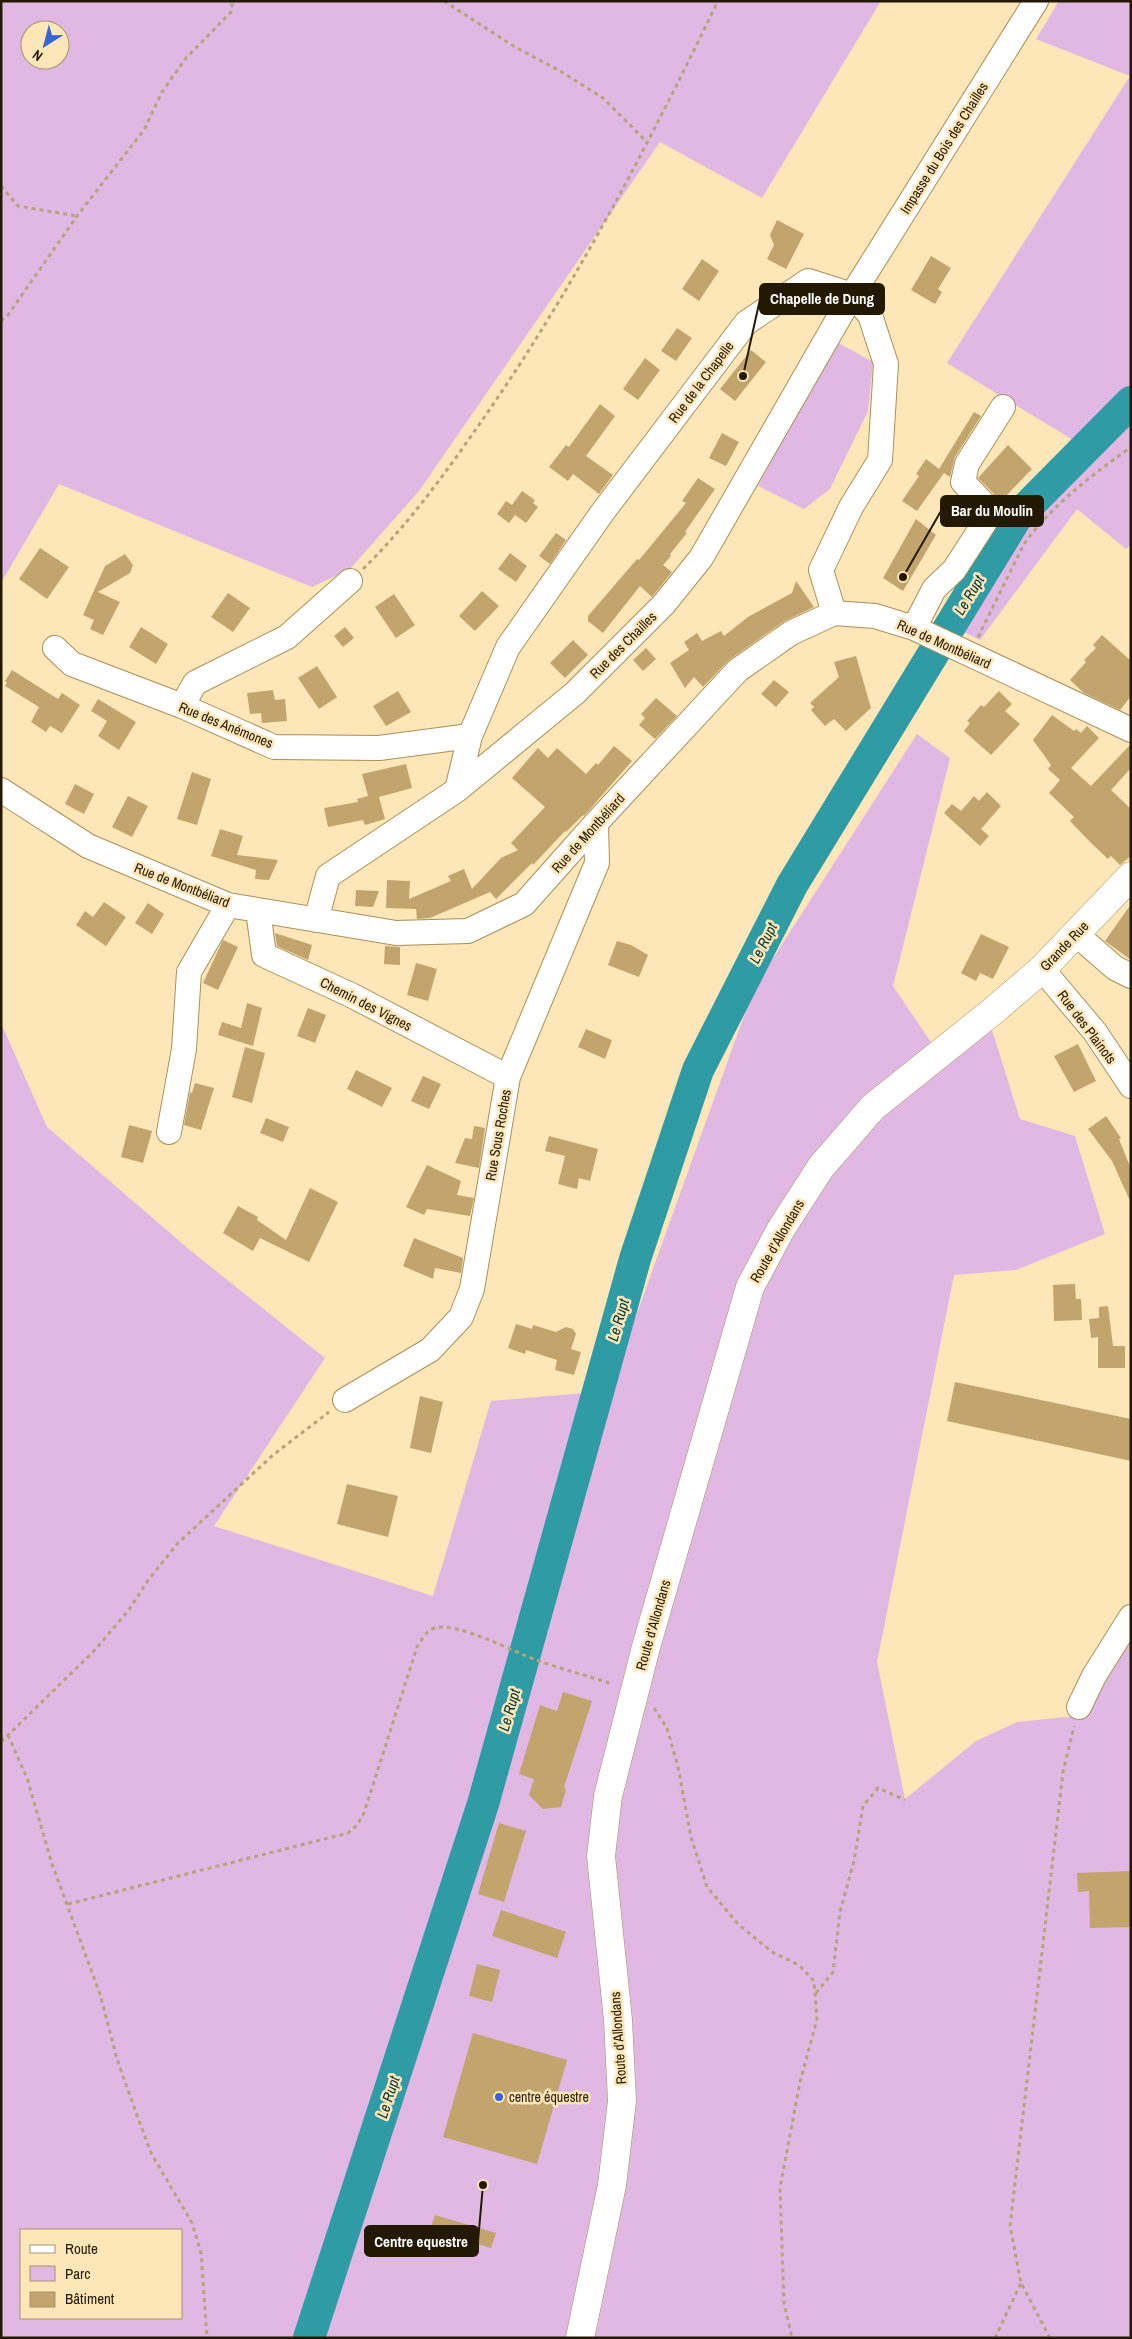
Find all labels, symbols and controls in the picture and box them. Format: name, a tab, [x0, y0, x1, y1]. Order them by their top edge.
north arrow	[20, 20, 70, 70]
text: N	[29, 46, 46, 65]
street label: Impasse du Bois des Chailles	[896, 79, 992, 217]
callout: Chapelle de Dung	[760, 284, 884, 314]
text: Chapelle de Dung	[770, 288, 874, 309]
street label: Rue de la Chapelle	[664, 338, 738, 426]
callout: Bar du Moulin	[941, 496, 1043, 526]
text: Bar du Moulin	[951, 500, 1033, 521]
water label: Le Rupt	[949, 571, 989, 619]
street label: Rue des Chailles	[586, 608, 660, 682]
street label: Rue de Montbéliard	[894, 615, 994, 673]
street label: Rue des Anémones	[176, 698, 276, 752]
street label: Rue de Montbéliard	[548, 790, 628, 876]
street label: Rue de Montbéliard	[132, 859, 232, 911]
street label: Grande Rue	[1036, 917, 1092, 975]
water label: Le Rupt	[744, 919, 782, 967]
street label: Chemin des Vignes	[317, 973, 415, 1035]
street label: Rue des Plainots	[1054, 987, 1121, 1068]
street label: Rue Sous Roches	[481, 1088, 515, 1182]
street label: Route d’Allondans	[746, 1196, 808, 1286]
water label: Le Rupt	[602, 1296, 634, 1344]
street label: Route d’Allondans	[632, 1577, 675, 1672]
water label: Le Rupt	[493, 1686, 525, 1734]
street label: Route d’Allondans	[606, 1991, 630, 2085]
water label: Le Rupt	[371, 2073, 405, 2121]
place label: centre équestre	[509, 2088, 589, 2106]
marker: centre équestre	[493, 2091, 505, 2103]
callout: Centre equestre	[365, 2226, 478, 2256]
legend	[20, 2229, 182, 2319]
text: Centre equestre	[374, 2231, 468, 2252]
text: Route	[65, 2238, 98, 2259]
text: Parc	[65, 2263, 90, 2284]
text: Bâtiment	[65, 2288, 115, 2309]

